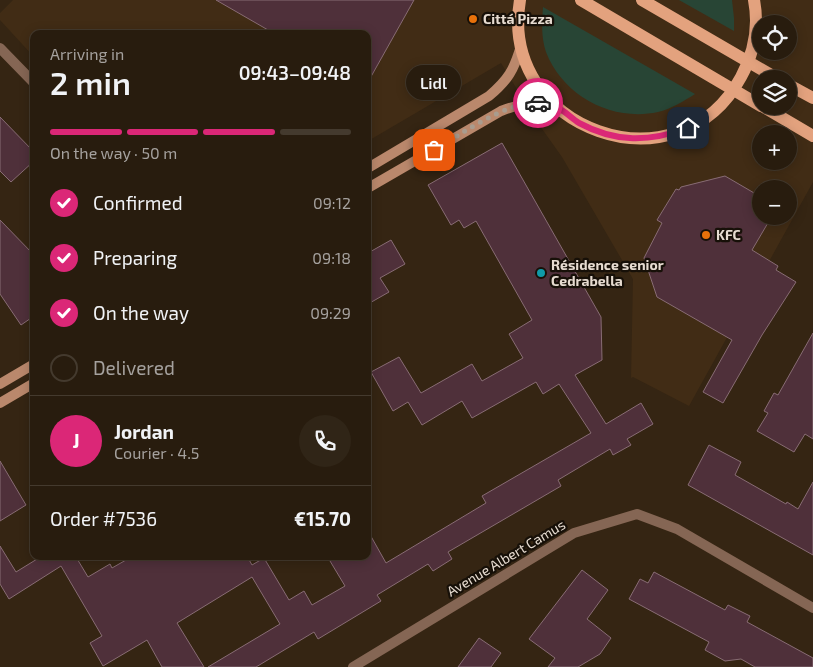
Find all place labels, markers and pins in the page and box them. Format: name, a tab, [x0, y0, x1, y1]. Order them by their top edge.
place label: Cittá Pizza	[483, 10, 553, 27]
marker: Cittá Pizza	[467, 13, 479, 25]
callout: Lidl	[406, 65, 462, 100]
pin	[667, 107, 709, 149]
pin	[413, 129, 455, 171]
place label: KFC	[716, 226, 741, 243]
marker: KFC	[700, 229, 712, 241]
place label: Résidence senior Cedrabella	[551, 256, 664, 289]
marker: Résidence senior Cedrabella	[535, 267, 547, 279]

